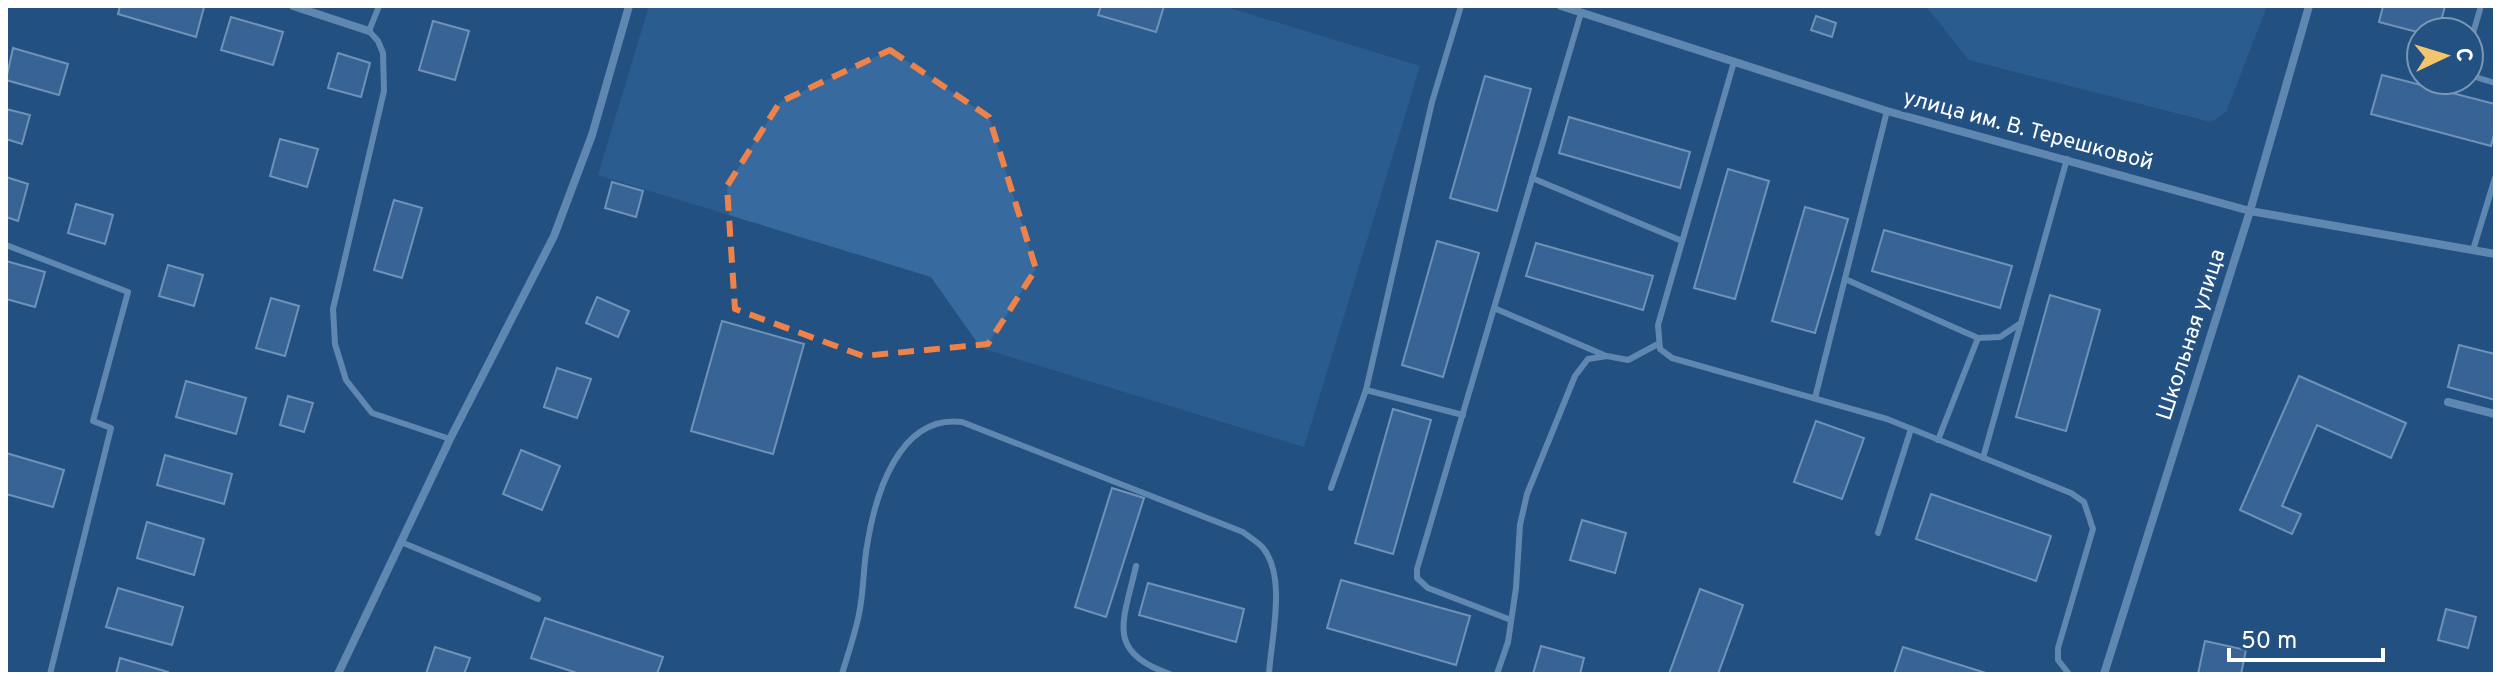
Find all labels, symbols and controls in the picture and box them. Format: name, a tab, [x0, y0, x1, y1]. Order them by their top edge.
north arrow	[2405, 16, 2485, 96]
text: С	[2448, 47, 2476, 63]
street label: улица им. В. Терешковой	[1900, 85, 2156, 177]
street label: Школьная улица	[2152, 246, 2232, 424]
scale bar	[2229, 612, 2383, 662]
text: 50 m	[2241, 627, 2297, 657]

